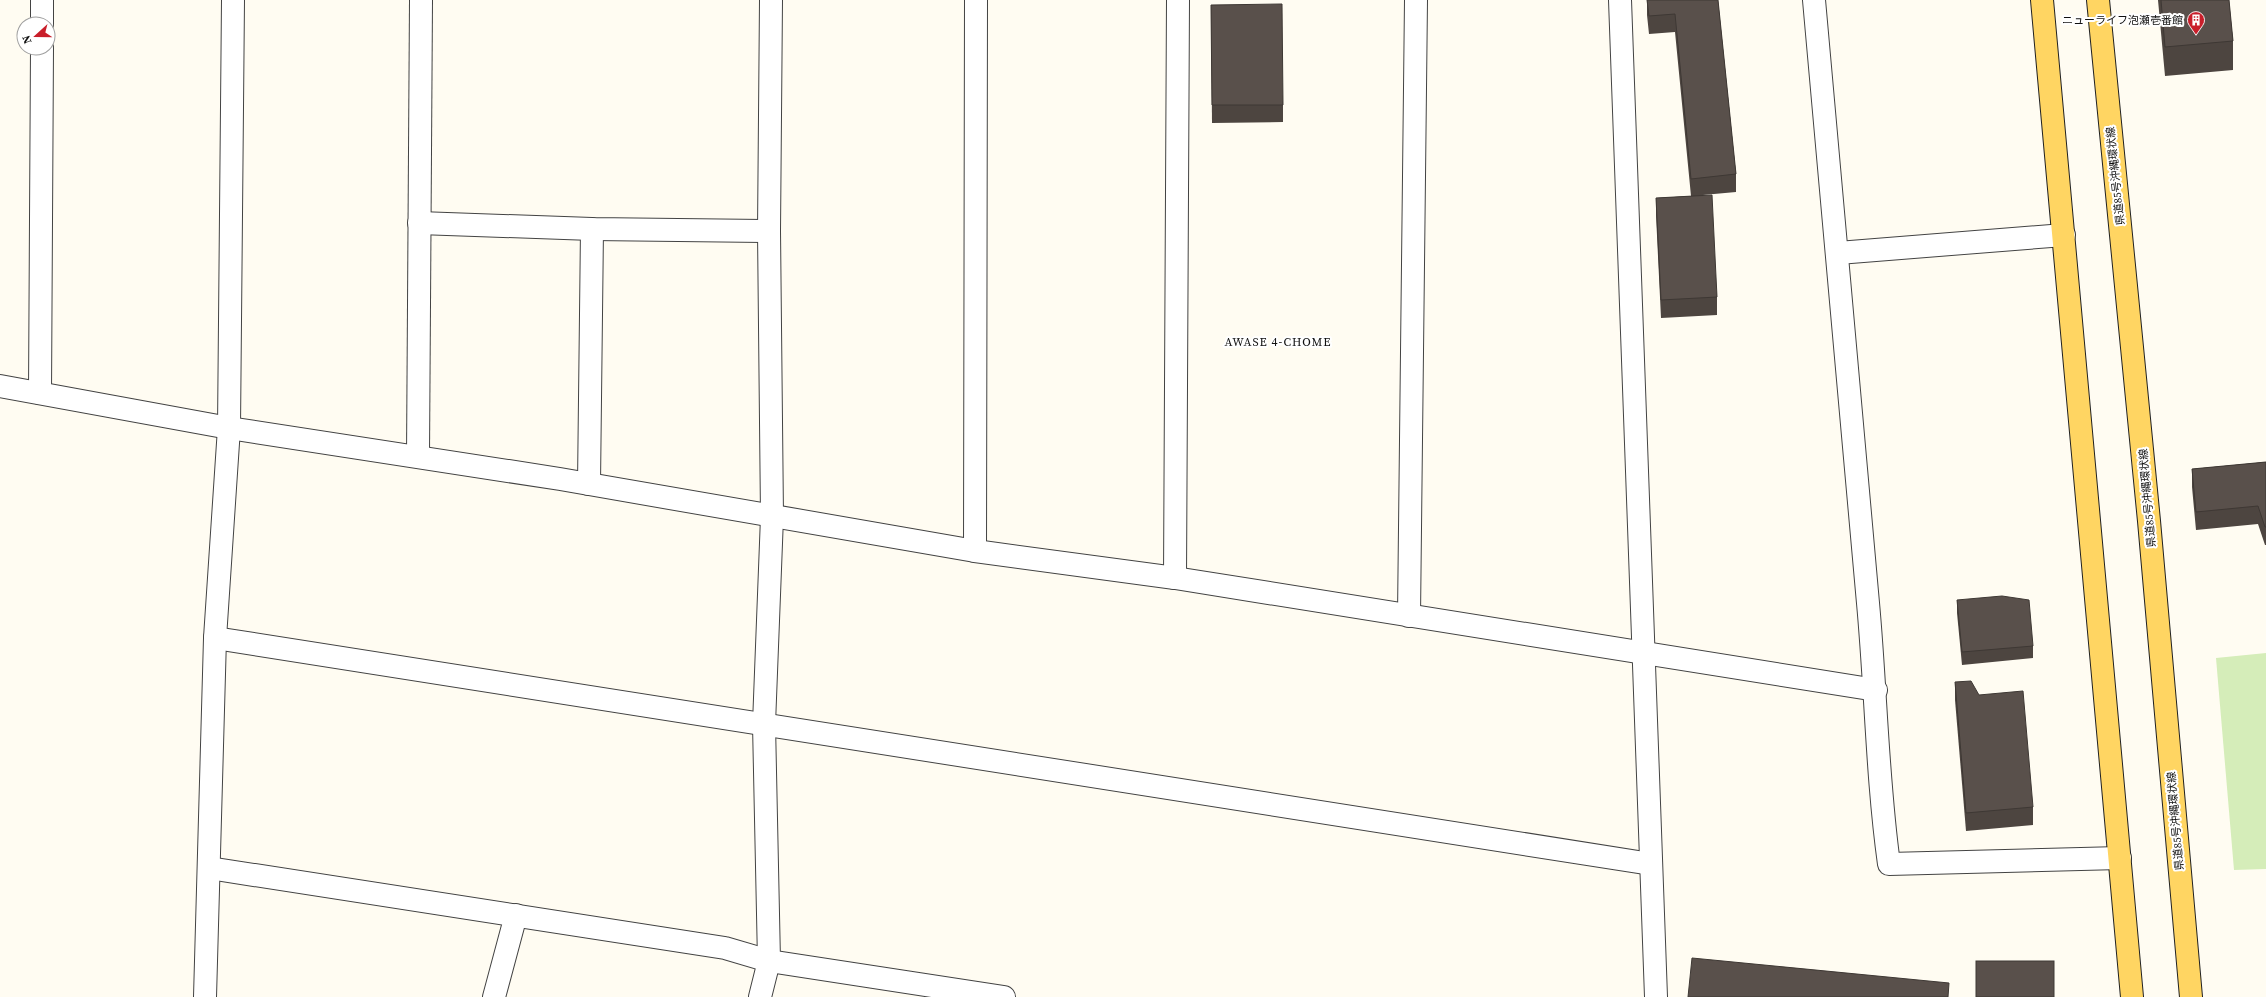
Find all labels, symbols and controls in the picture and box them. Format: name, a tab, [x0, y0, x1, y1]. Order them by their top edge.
building icon: ニューライフ泡瀬壱番館	[2186, 10, 2206, 35]
place label: ニューライフ泡瀬壱番館	[2062, 13, 2183, 28]
north arrow	[16, 16, 56, 56]
text: N	[19, 33, 36, 46]
street label: 県道85号沖縄環状線	[2103, 126, 2128, 226]
district label: AWASE 4-CHOME	[1225, 334, 1331, 350]
street label: 県道85号沖縄環状線	[2136, 448, 2159, 548]
street label: 県道85号沖縄環状線	[2164, 771, 2187, 871]

